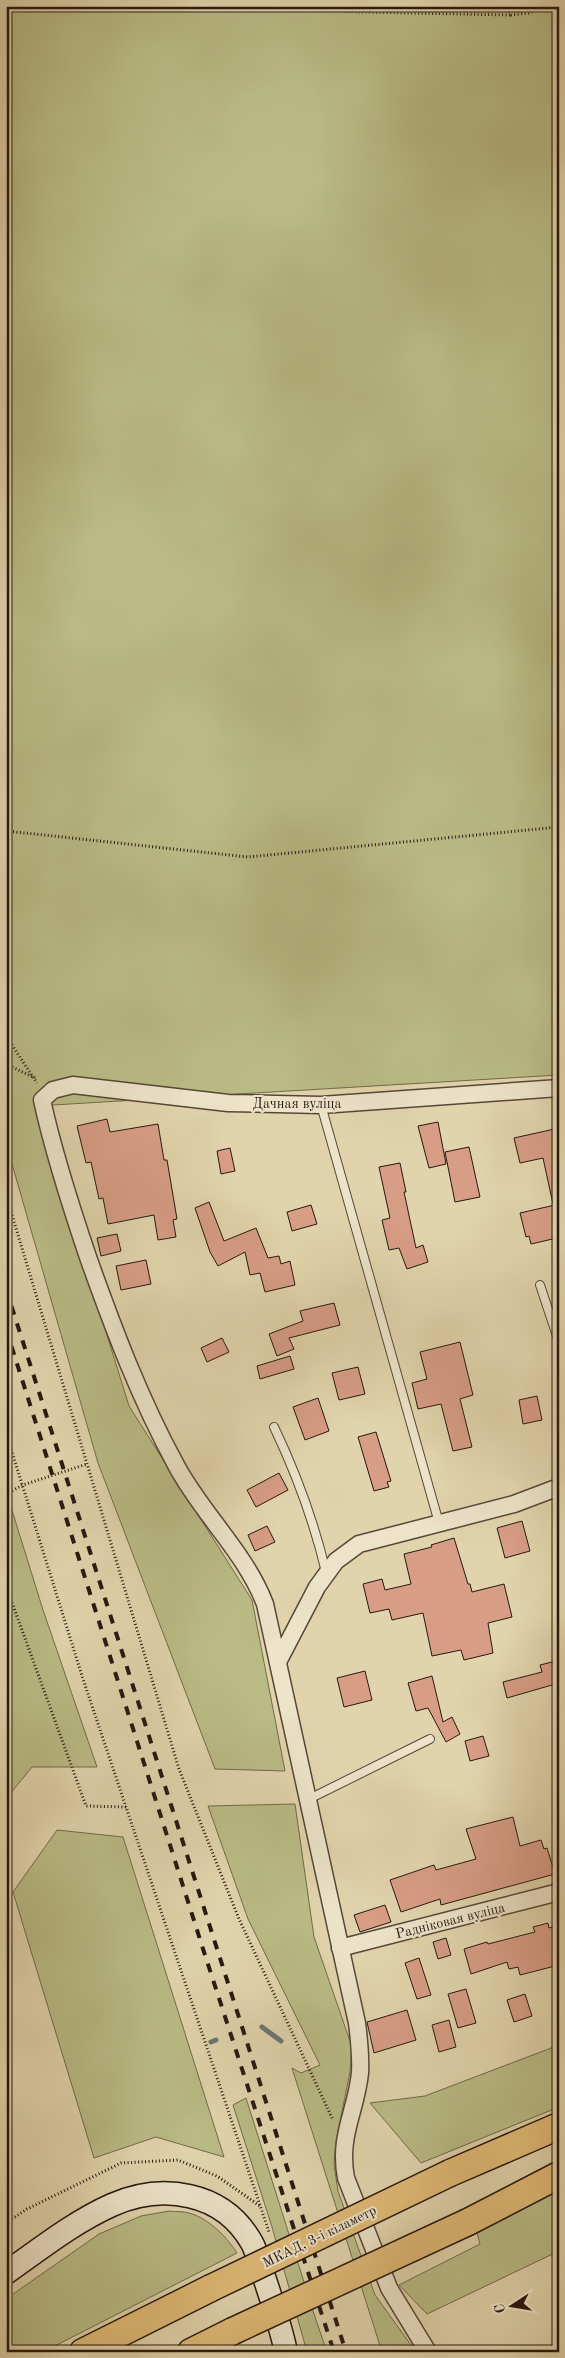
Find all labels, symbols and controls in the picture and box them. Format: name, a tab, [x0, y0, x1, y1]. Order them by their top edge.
street label: Дачная вуліца	[253, 1097, 342, 1111]
street label: Радніковая вуліца	[394, 1901, 507, 1941]
street label: МКАД, 3-і кіламетр	[260, 2203, 378, 2270]
north arrow	[488, 2280, 538, 2330]
text: С	[492, 2303, 508, 2314]

